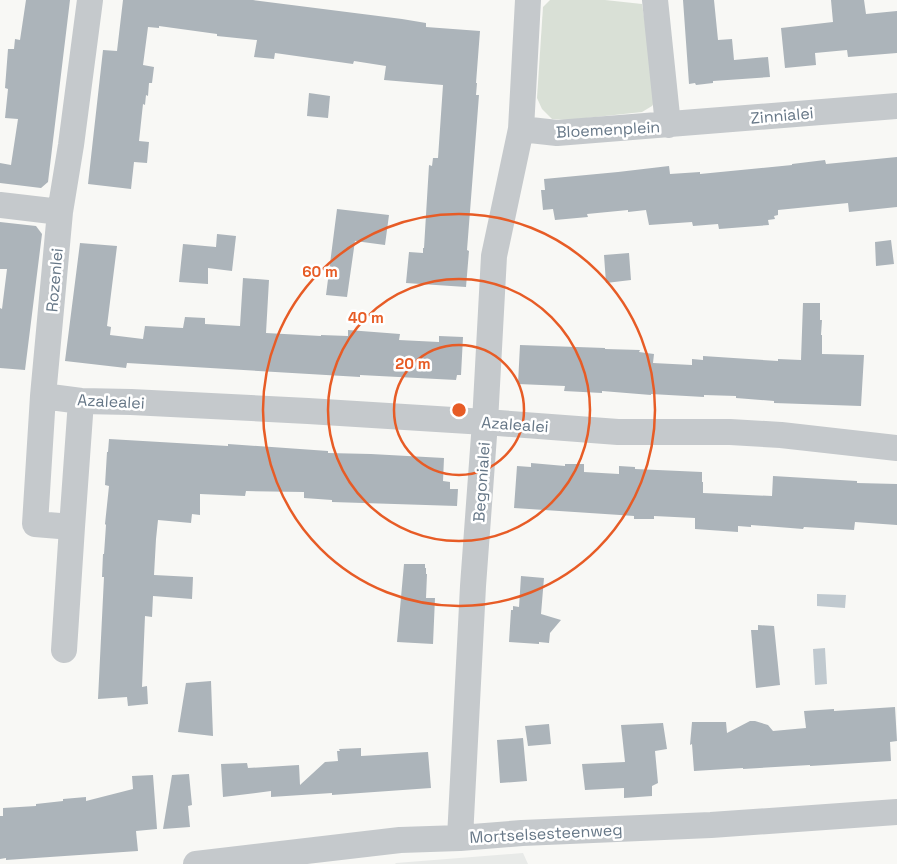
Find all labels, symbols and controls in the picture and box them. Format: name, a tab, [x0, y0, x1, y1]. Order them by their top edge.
street label: Zinnialei	[750, 102, 814, 129]
street label: Bloemenplein	[555, 116, 661, 143]
street label: Rozenlei	[41, 247, 68, 313]
text: 60 m	[302, 262, 338, 281]
text: 40 m	[348, 308, 384, 327]
text: 20 m	[395, 354, 431, 373]
street label: Azalealei	[77, 389, 145, 414]
centre of rings	[450, 401, 468, 419]
street label: Azalealei	[481, 412, 549, 437]
street label: Begonialei	[468, 441, 495, 523]
street label: Mortselsesteenweg	[469, 819, 623, 848]

